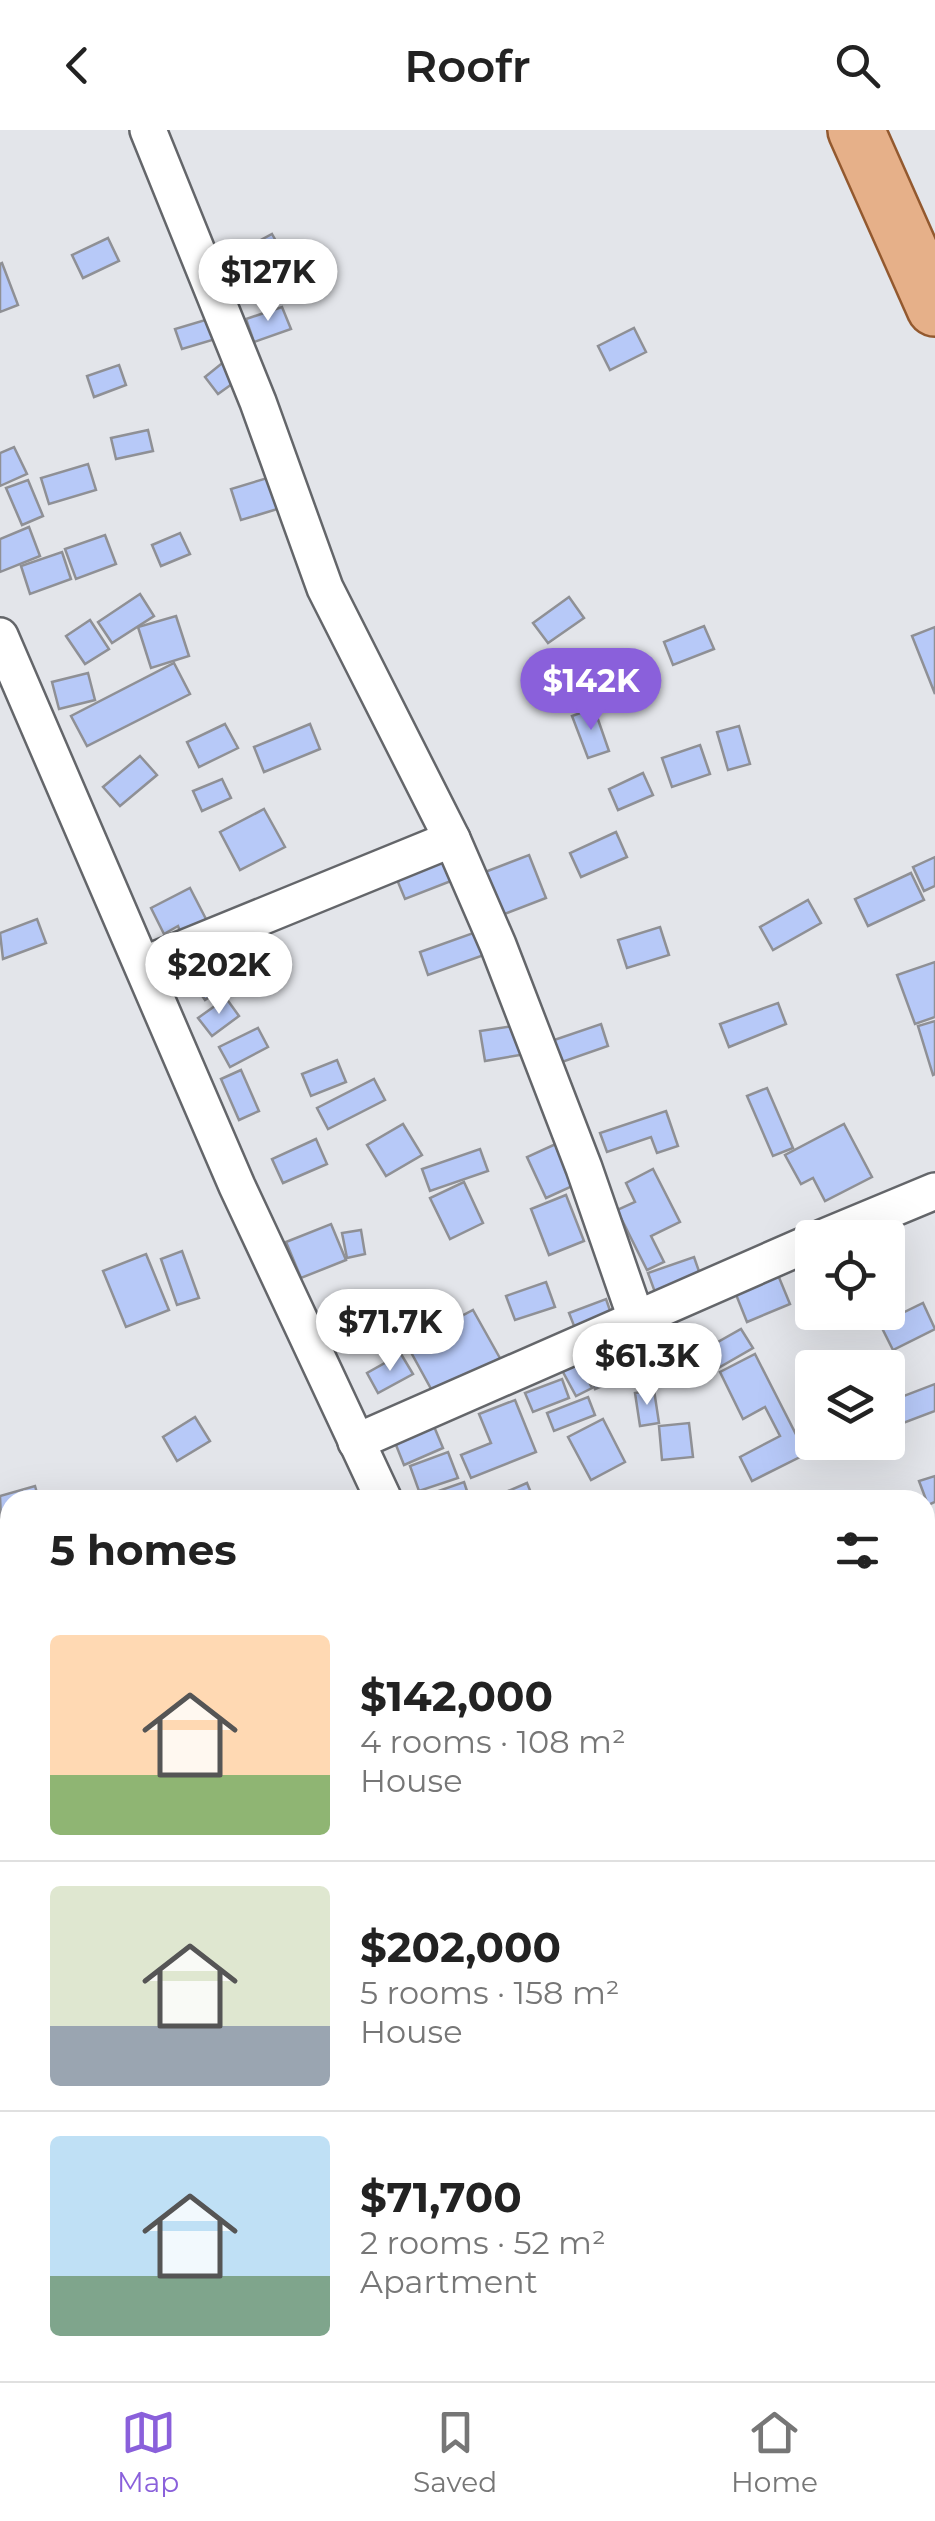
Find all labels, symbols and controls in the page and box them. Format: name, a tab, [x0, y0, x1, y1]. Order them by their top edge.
icon: back	[50, 38, 105, 93]
text: Roofr	[404, 38, 531, 93]
icon: search	[830, 38, 885, 93]
pin: $127K	[198, 239, 338, 324]
text: $127K	[220, 252, 316, 291]
pin: $142K	[521, 648, 661, 733]
text: $142K	[542, 661, 640, 700]
pin: $202K	[149, 932, 289, 1017]
text: $202K	[167, 945, 271, 984]
map controls	[795, 1220, 905, 1460]
button: locate	[795, 1220, 905, 1330]
pin: $71.7K	[309, 1289, 471, 1374]
text: $71.7K	[338, 1302, 442, 1341]
pin: $61.3K	[566, 1323, 728, 1408]
text: $61.3K	[595, 1336, 699, 1375]
button: layers	[795, 1350, 905, 1460]
icon: filters	[830, 1523, 885, 1578]
text: 5 homes	[50, 1524, 237, 1576]
text: $142,000	[360, 1670, 553, 1722]
icon: home	[130, 1675, 250, 1795]
text: 4 rooms · 108 m²	[360, 1722, 626, 1761]
text: House	[360, 1761, 463, 1800]
text: $202,000	[360, 1921, 561, 1973]
icon: home	[130, 1926, 250, 2046]
text: 5 rooms · 158 m²	[360, 1973, 620, 2012]
text: House	[360, 2012, 463, 2051]
text: $71,700	[360, 2171, 522, 2223]
icon: home	[130, 2176, 250, 2296]
text: 2 rooms · 52 m²	[360, 2223, 606, 2262]
text: Apartment	[360, 2262, 538, 2301]
tab: Map	[117, 2405, 179, 2499]
tab: Saved	[413, 2405, 497, 2499]
tab: Home	[731, 2405, 818, 2499]

